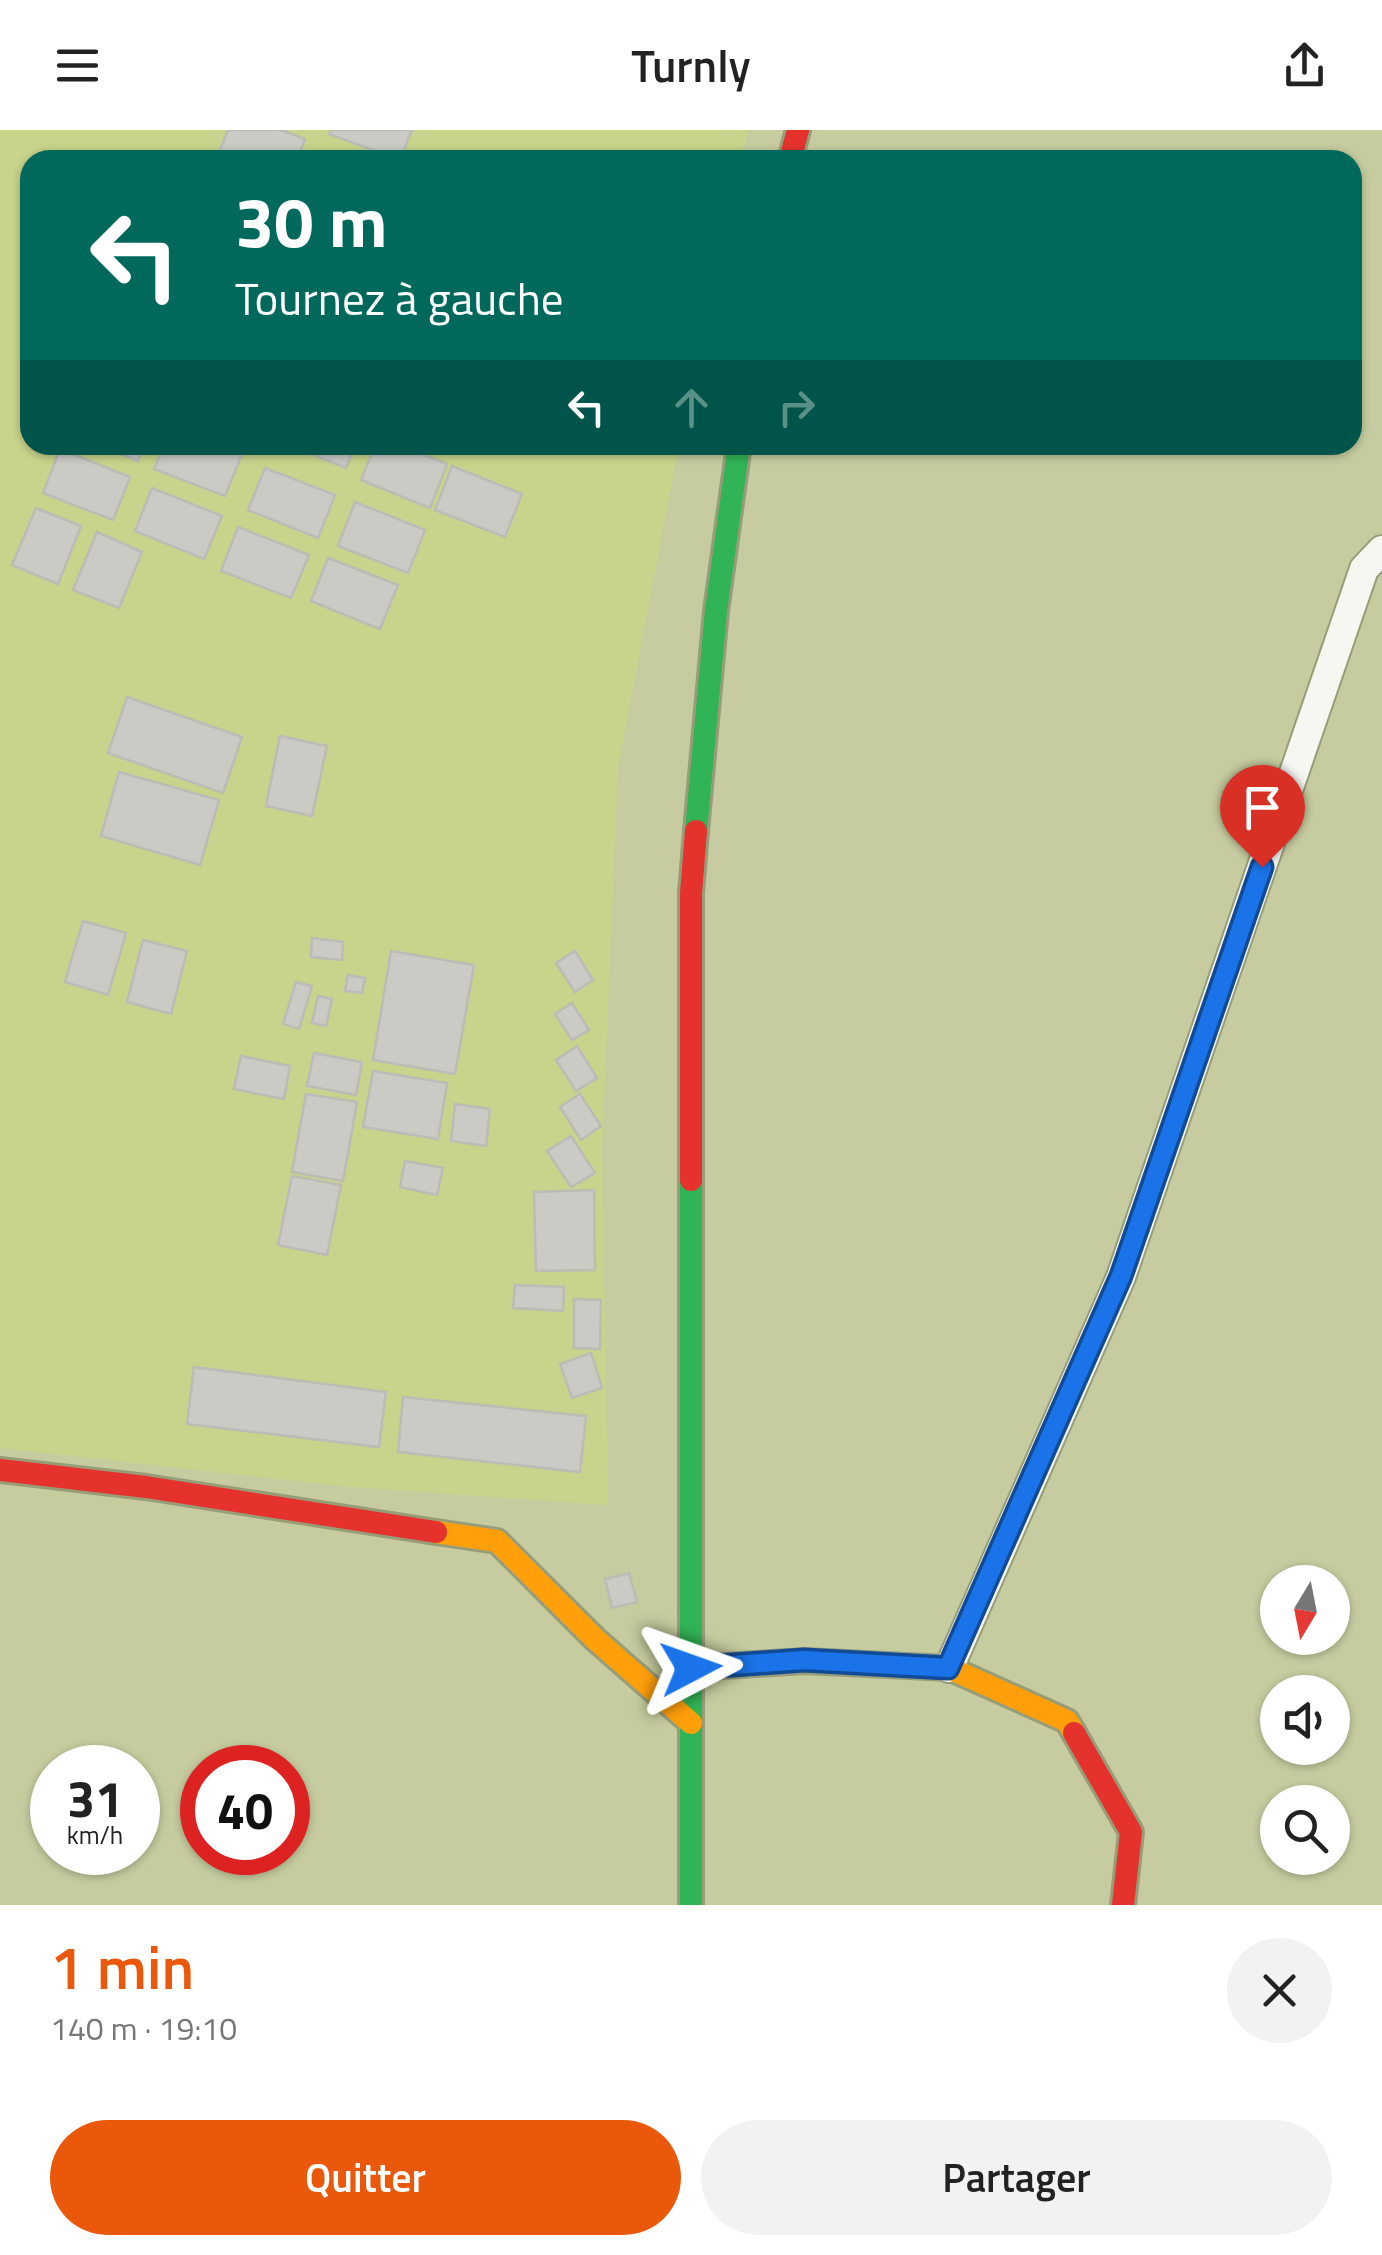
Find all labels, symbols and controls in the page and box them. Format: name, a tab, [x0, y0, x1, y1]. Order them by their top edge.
text: Turnly	[631, 31, 751, 99]
icon: menu	[50, 38, 105, 93]
icon: share	[1277, 38, 1332, 93]
text: 30 m	[235, 168, 388, 274]
icon: left	[70, 190, 200, 320]
text: Tournez à gauche	[235, 264, 564, 332]
icon: left	[559, 380, 614, 435]
icon: ahead	[664, 380, 719, 435]
icon: right	[769, 380, 824, 435]
pin	[1220, 765, 1305, 868]
icon: arrive	[1235, 780, 1290, 835]
north arrow	[1260, 1565, 1350, 1655]
map controls	[1260, 1565, 1350, 1875]
position arrow	[639, 1616, 743, 1720]
button: sound	[1260, 1675, 1350, 1765]
speed limit sign: 40	[180, 1745, 310, 1875]
text: 31	[67, 1760, 123, 1836]
button: search	[1260, 1785, 1350, 1875]
text: km/h	[67, 1816, 123, 1854]
text: 1 min	[50, 1921, 194, 2012]
button: close	[1227, 1938, 1332, 2043]
text: 140 m · 19:10	[50, 2004, 237, 2052]
button: Quitter	[50, 2120, 681, 2235]
button: Partager	[701, 2120, 1332, 2235]

